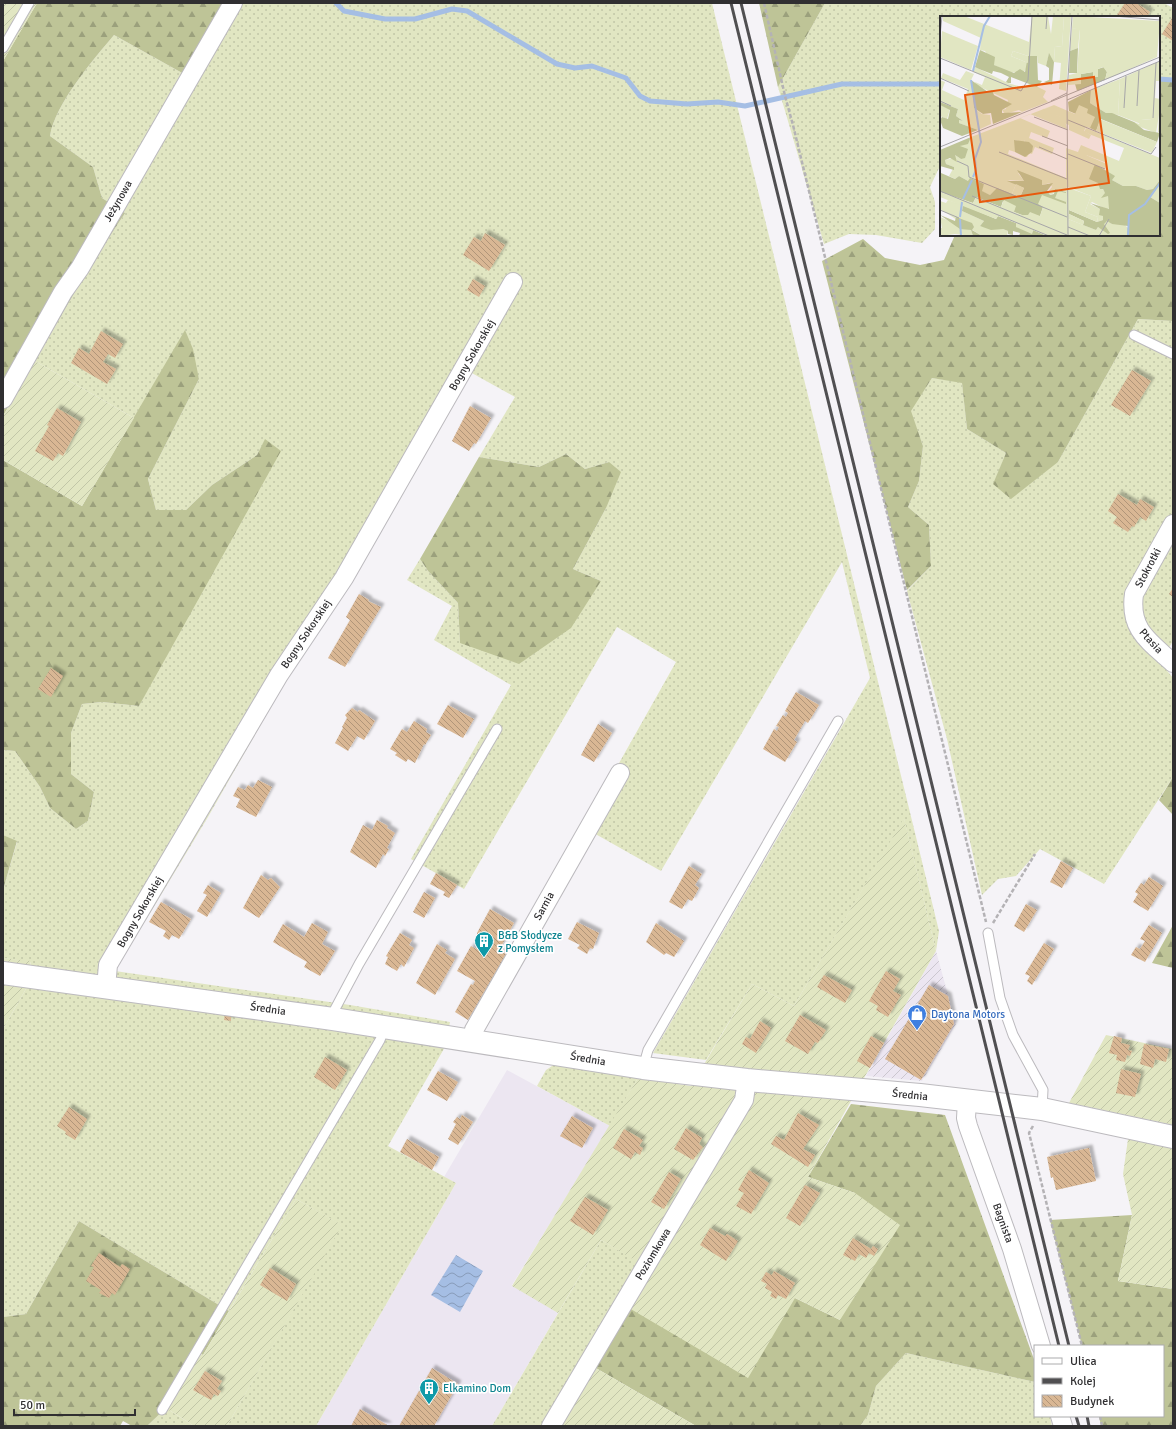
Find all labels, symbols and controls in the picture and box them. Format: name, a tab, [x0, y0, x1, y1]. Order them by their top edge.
inset map	[940, 16, 1160, 236]
street label: Jeżynowa	[101, 178, 135, 224]
street label: Bogny Sokorskiej	[446, 317, 498, 393]
street label: Stokrotki	[1132, 546, 1164, 590]
street label: Bogny Sokorskiej	[278, 597, 334, 671]
street label: Ptasia	[1136, 626, 1166, 656]
street label: Bogny Sokorskiej	[114, 874, 166, 950]
street label: Sarnia	[531, 889, 557, 922]
place label: B&B Słodycze z Pomysłem	[498, 929, 562, 955]
building icon: B&B Słodycze z Pomysłem	[473, 930, 495, 958]
street label: Średnia	[249, 999, 287, 1018]
shop icon: Daytona Motors	[906, 1003, 928, 1031]
place label: Daytona Motors	[931, 1008, 1005, 1021]
street label: Średnia	[569, 1049, 607, 1069]
street label: Średnia	[891, 1086, 929, 1103]
street label: Bagnista	[990, 1201, 1016, 1245]
street label: Poziomkowa	[632, 1225, 674, 1282]
legend	[1034, 1345, 1164, 1417]
text: Ulica	[1070, 1354, 1097, 1369]
text: Kolej	[1070, 1374, 1096, 1389]
building icon: Elkamino Dom	[418, 1377, 440, 1405]
place label: Elkamino Dom	[443, 1382, 511, 1395]
scale bar	[14, 1391, 135, 1417]
text: Budynek	[1070, 1394, 1114, 1409]
text: 50 m	[20, 1398, 45, 1413]

